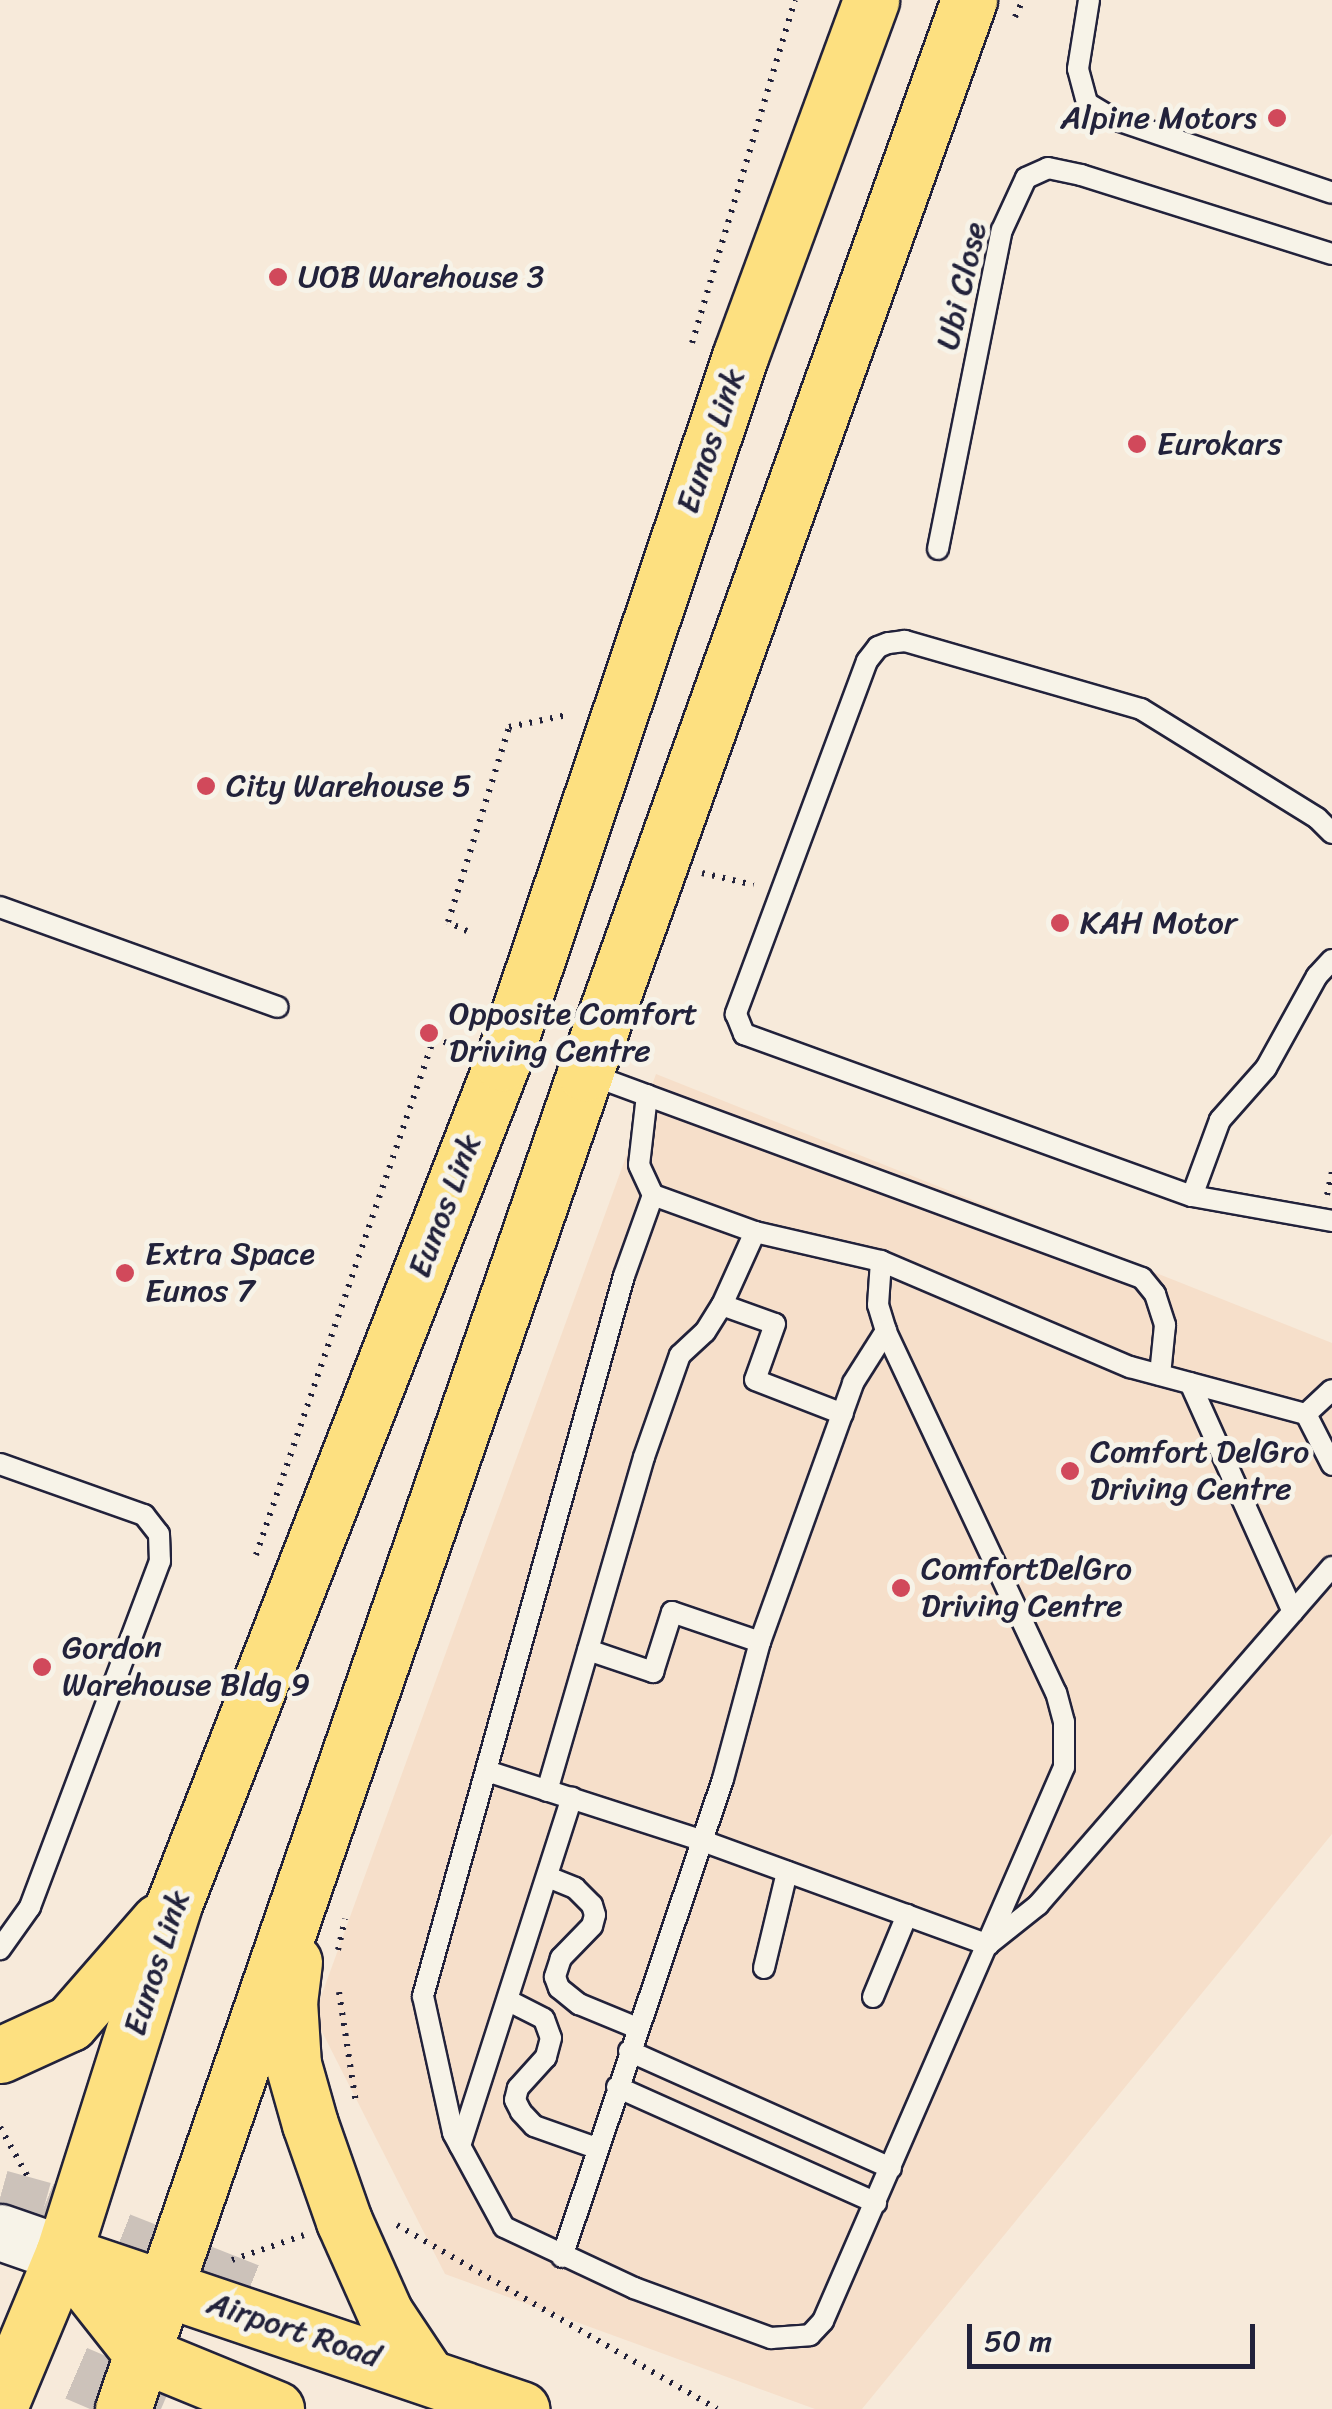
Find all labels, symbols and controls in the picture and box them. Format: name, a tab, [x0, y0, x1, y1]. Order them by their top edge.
place label: Alpine Motors	[1060, 99, 1257, 137]
marker: Alpine Motors	[1266, 107, 1288, 129]
street label: Ubi Close	[928, 217, 996, 355]
place label: UOB Warehouse 3	[298, 258, 544, 296]
marker: UOB Warehouse 3	[267, 266, 289, 288]
street label: Eunos Link	[669, 364, 753, 518]
place label: Eurokars	[1157, 425, 1282, 463]
marker: Eurokars	[1126, 433, 1148, 455]
place label: City Warehouse 5	[226, 767, 471, 805]
marker: City Warehouse 5	[195, 775, 217, 797]
place label: KAH Motor	[1080, 904, 1237, 942]
marker: KAH Motor	[1049, 912, 1071, 934]
place label: Opposite Comfort Driving Centre	[449, 996, 698, 1071]
marker: Opposite Comfort Driving Centre	[418, 1022, 440, 1044]
street label: Eunos Link	[400, 1129, 490, 1283]
place label: Extra Space Eunos 7	[145, 1236, 316, 1311]
marker: Extra Space Eunos 7	[114, 1262, 136, 1284]
place label: Comfort DelGro Driving Centre	[1090, 1434, 1310, 1509]
marker: Comfort DelGro Driving Centre	[1059, 1460, 1081, 1482]
place label: ComfortDelGro Driving Centre	[921, 1551, 1132, 1626]
marker: ComfortDelGro Driving Centre	[890, 1577, 912, 1599]
place label: Gordon Warehouse Bldg 9	[62, 1630, 310, 1705]
marker: Gordon Warehouse Bldg 9	[31, 1656, 53, 1678]
street label: Eunos Link	[116, 1886, 198, 2040]
street label: Airport Road	[202, 2284, 386, 2376]
scale bar	[972, 2304, 1260, 2366]
text: 50 m	[984, 2314, 1052, 2368]

